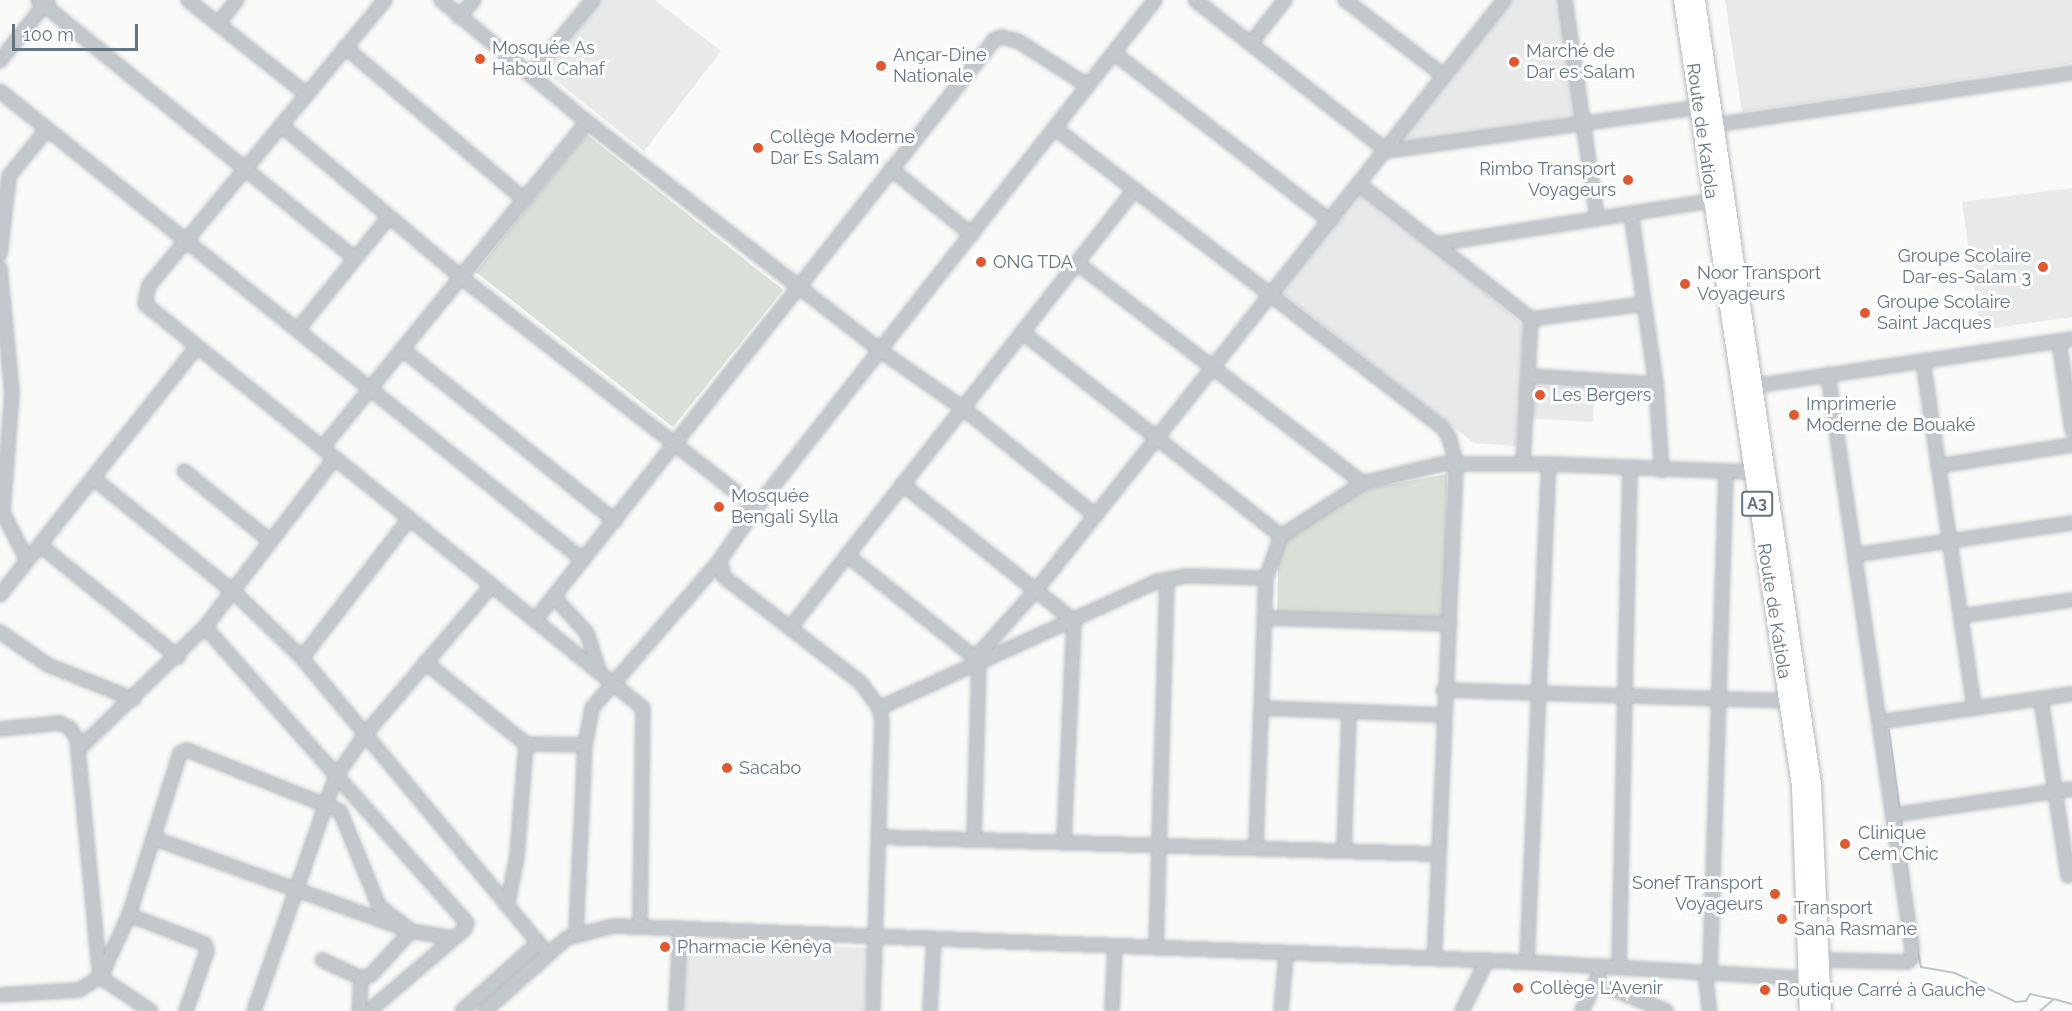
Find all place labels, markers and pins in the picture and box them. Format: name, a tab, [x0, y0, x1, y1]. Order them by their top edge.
place label: Mosquée As Haboul Cahaf	[492, 38, 605, 80]
place label: Marché de Dar es Salam	[1526, 41, 1635, 84]
place label: Ançar-Dine Nationale	[893, 45, 986, 88]
marker: Mosquée As Haboul Cahaf	[473, 52, 487, 66]
marker: Marché de Dar es Salam	[1507, 55, 1521, 69]
marker: Ançar-Dine Nationale	[874, 59, 888, 73]
place label: Collège Moderne Dar Es Salam	[770, 127, 915, 170]
marker: Collège Moderne Dar Es Salam	[751, 141, 765, 155]
place label: Rimbo Transport Voyageurs	[1479, 159, 1616, 201]
marker: Rimbo Transport Voyageurs	[1621, 173, 1635, 187]
place label: Groupe Scolaire Dar-es-Salam 3	[1898, 246, 2031, 288]
place label: ONG TDA	[993, 251, 1073, 273]
marker: ONG TDA	[974, 255, 988, 269]
marker: Groupe Scolaire Dar-es-Salam 3	[2036, 260, 2050, 274]
place label: Noor Transport Voyageurs	[1697, 263, 1822, 306]
marker: Noor Transport Voyageurs	[1678, 277, 1692, 291]
place label: Groupe Scolaire Saint Jacques	[1877, 292, 2010, 334]
marker: Groupe Scolaire Saint Jacques	[1858, 306, 1872, 320]
place label: Les Bergers	[1552, 384, 1651, 406]
marker: Les Bergers	[1533, 388, 1547, 402]
place label: Imprimerie Moderne de Bouaké	[1806, 394, 1975, 436]
marker: Imprimerie Moderne de Bouaké	[1787, 408, 1801, 422]
place label: Mosquée Bengali Sylla	[731, 486, 838, 528]
marker: Mosquée Bengali Sylla	[712, 500, 726, 514]
place label: Sacabo	[739, 757, 801, 779]
marker: Sacabo	[720, 761, 734, 775]
place label: Clinique Cem Chic	[1858, 823, 1939, 866]
marker: Clinique Cem Chic	[1836, 835, 1854, 853]
place label: Sonef Transport Voyageurs	[1631, 873, 1763, 916]
marker: Sonef Transport Voyageurs	[1768, 887, 1782, 901]
place label: Transport Sana Rasmane	[1794, 898, 1917, 940]
marker: Transport Sana Rasmane	[1775, 912, 1789, 926]
place label: Pharmacie Kênêya	[677, 936, 832, 958]
marker: Pharmacie Kênêya	[658, 940, 672, 954]
place label: Collège L'Avenir	[1530, 977, 1663, 999]
place label: Boutique Carré à Gauche	[1777, 979, 1986, 1001]
marker: Collège L'Avenir	[1511, 981, 1525, 995]
marker: Boutique Carré à Gauche	[1758, 983, 1772, 997]

